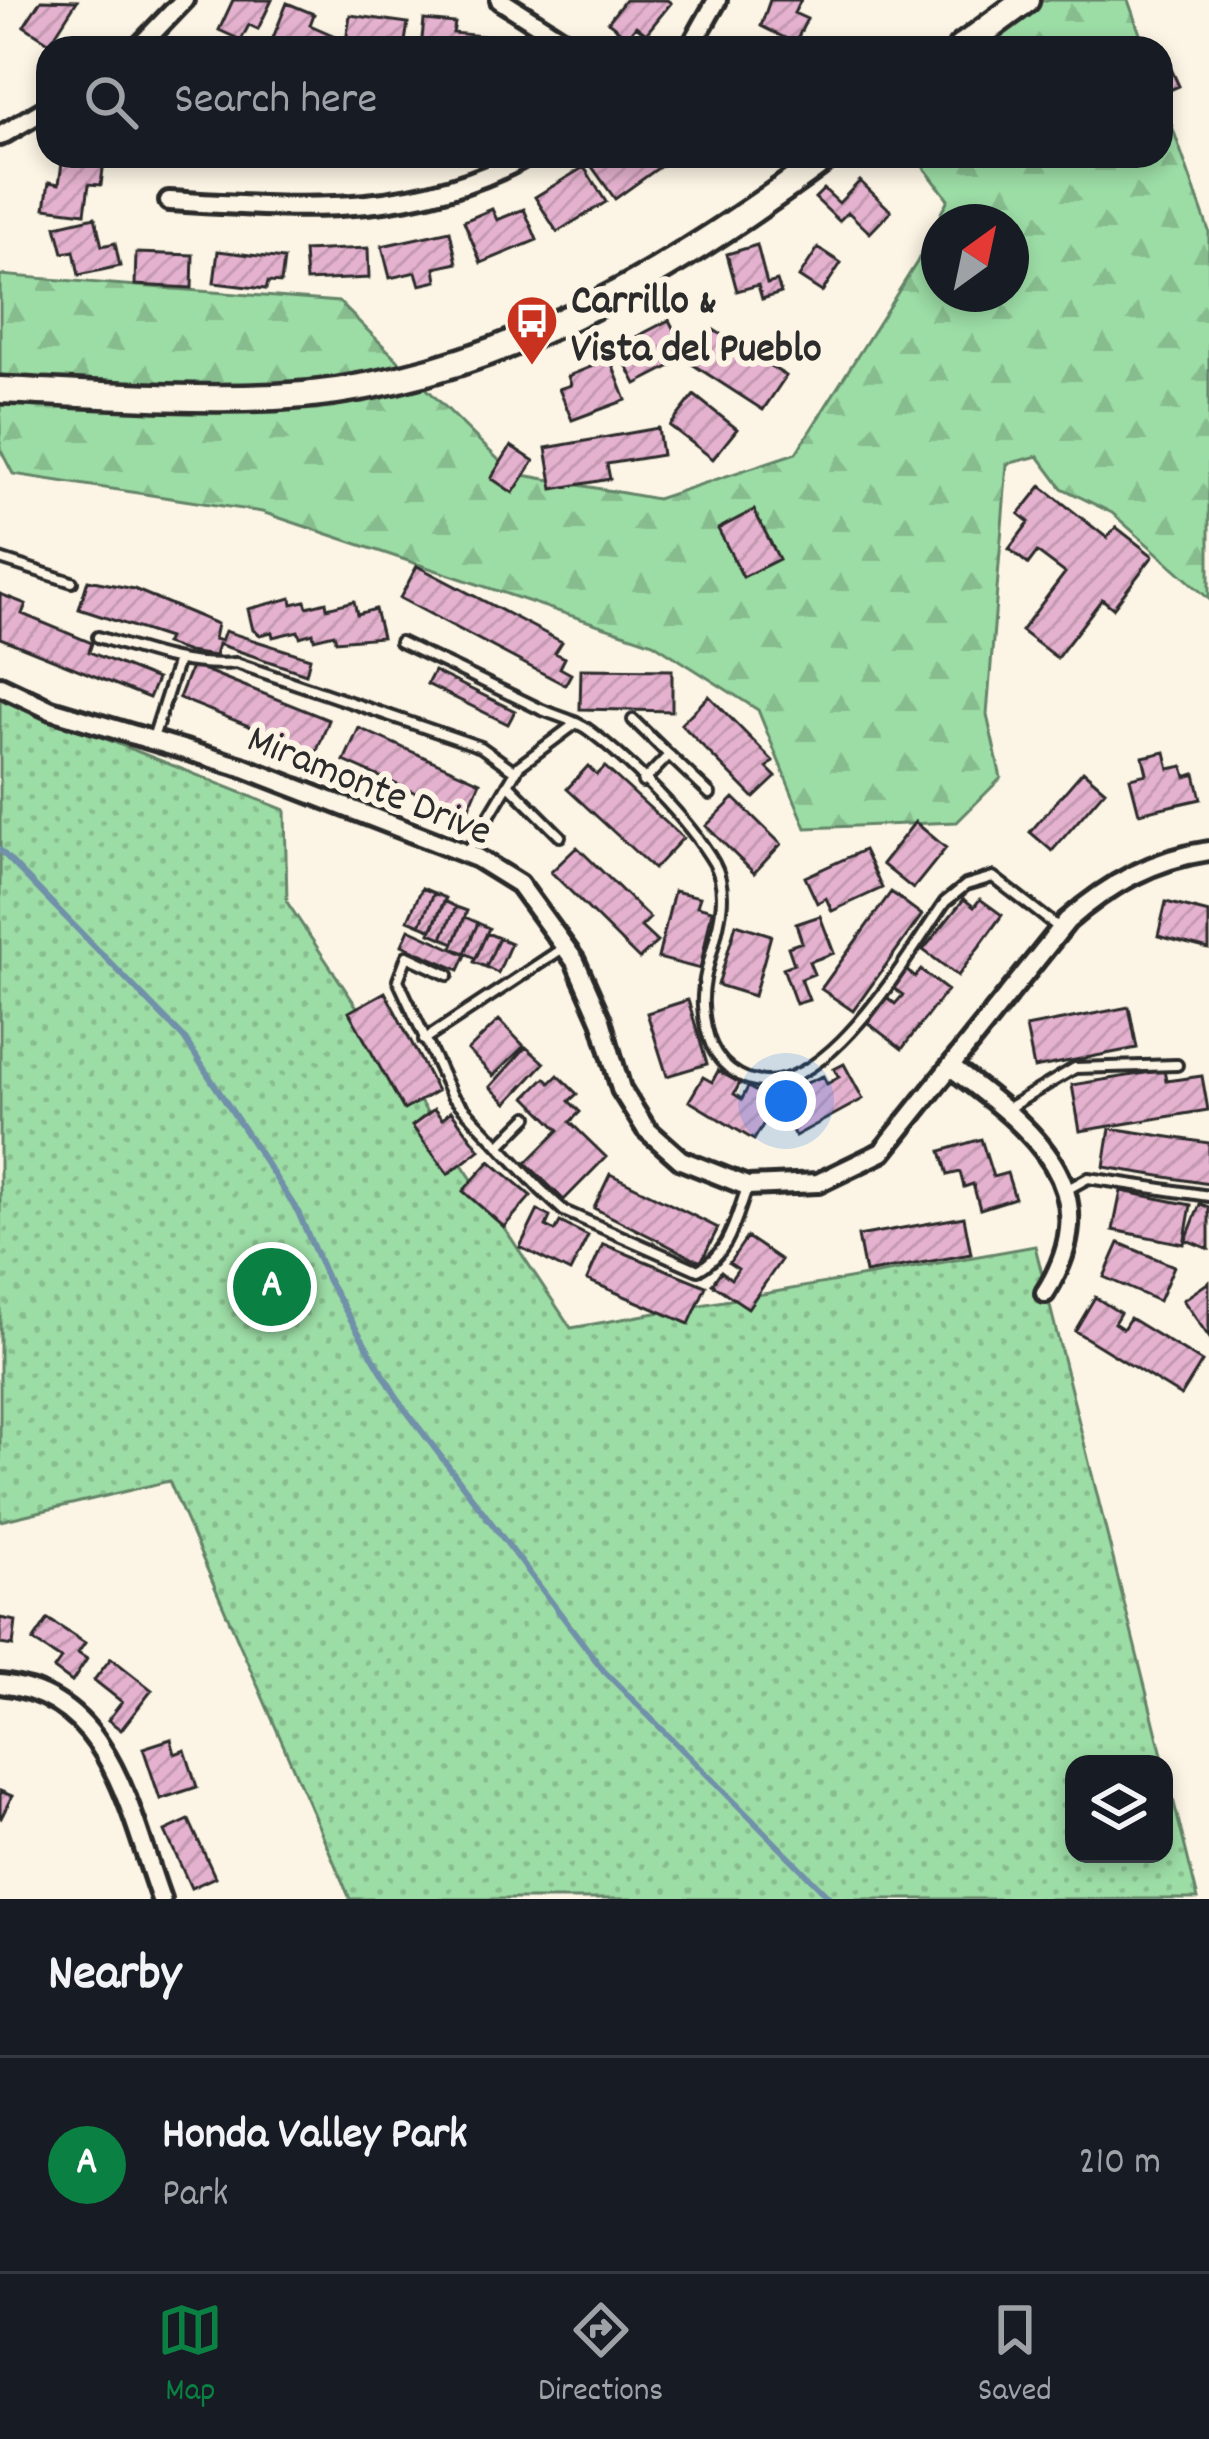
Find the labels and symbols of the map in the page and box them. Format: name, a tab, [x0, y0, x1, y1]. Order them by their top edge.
north arrow	[921, 204, 1029, 312]
place label: Carrillo & Vista del Pueblo	[571, 274, 822, 382]
bus stop icon: Carrillo & Vista del Pueblo	[504, 293, 560, 367]
street label: Miramonte Drive	[237, 712, 500, 865]
your location	[756, 1071, 816, 1131]
pin: A	[233, 1242, 311, 1332]

